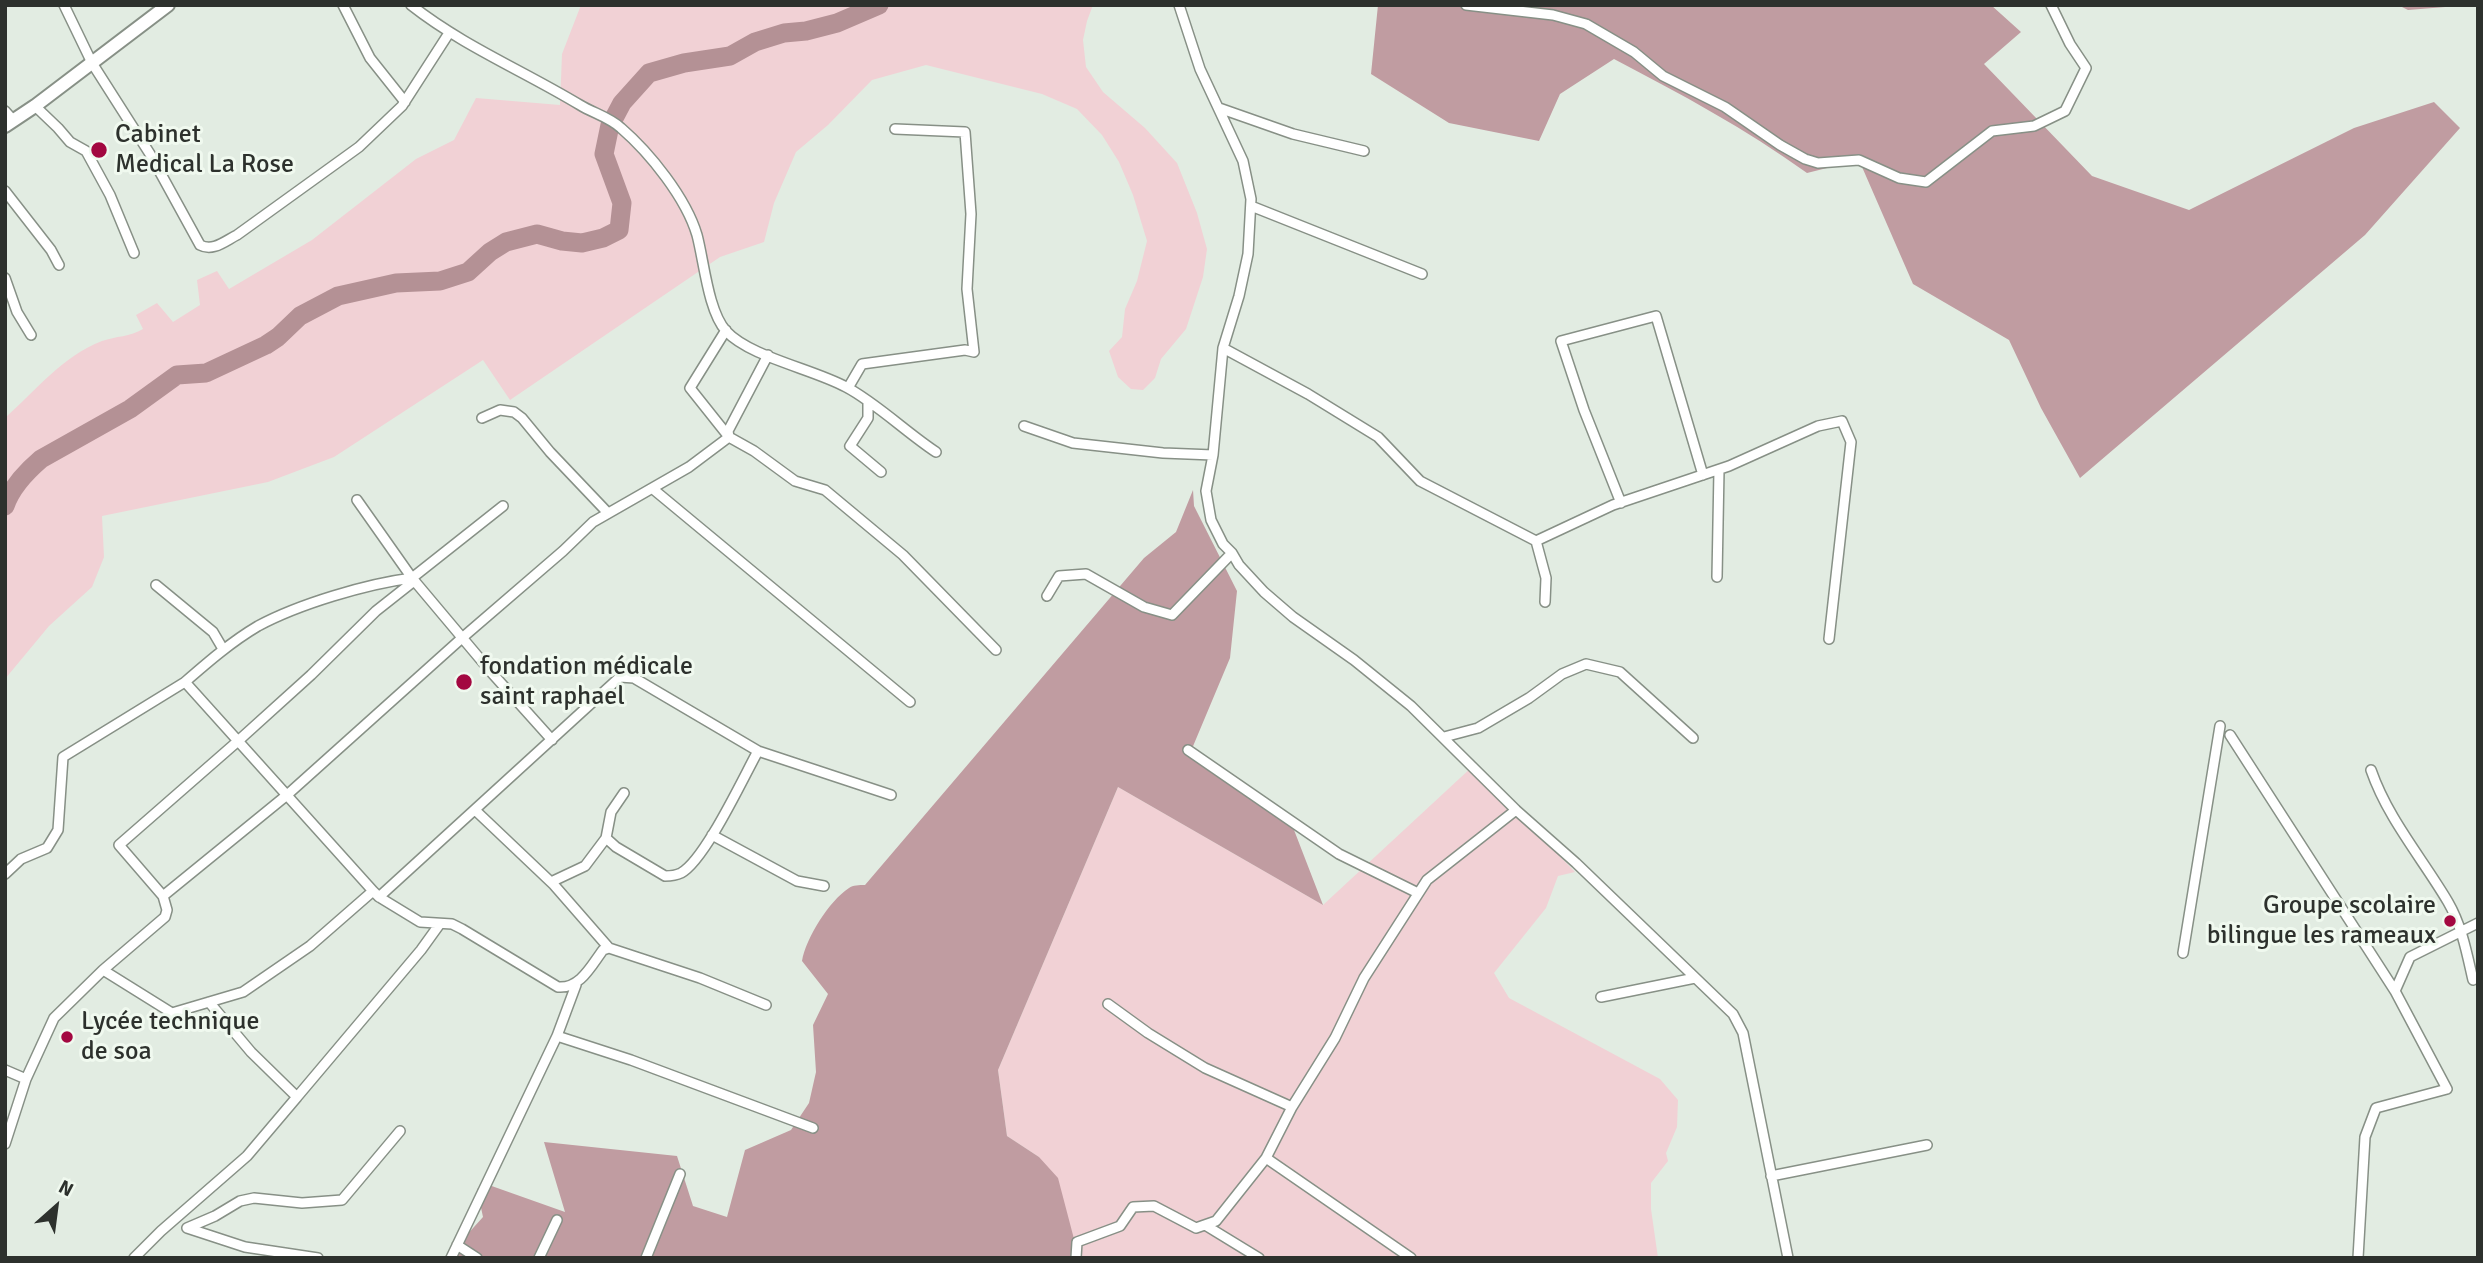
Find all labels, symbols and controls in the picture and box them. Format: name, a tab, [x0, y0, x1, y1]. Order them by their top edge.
place label: Cabinet Medical La Rose	[115, 119, 294, 180]
marker: Cabinet Medical La Rose	[89, 140, 109, 160]
place label: fondation médicale saint raphael	[480, 651, 693, 712]
marker: fondation médicale saint raphael	[454, 672, 474, 692]
place label: Groupe scolaire bilingue les rameaux	[2207, 890, 2436, 951]
marker: Groupe scolaire bilingue les rameaux	[2442, 913, 2458, 929]
place label: Lycée technique de soa	[81, 1006, 259, 1068]
marker: Lycée technique de soa	[59, 1029, 75, 1045]
north arrow	[21, 1172, 91, 1242]
text: N	[54, 1175, 77, 1202]

